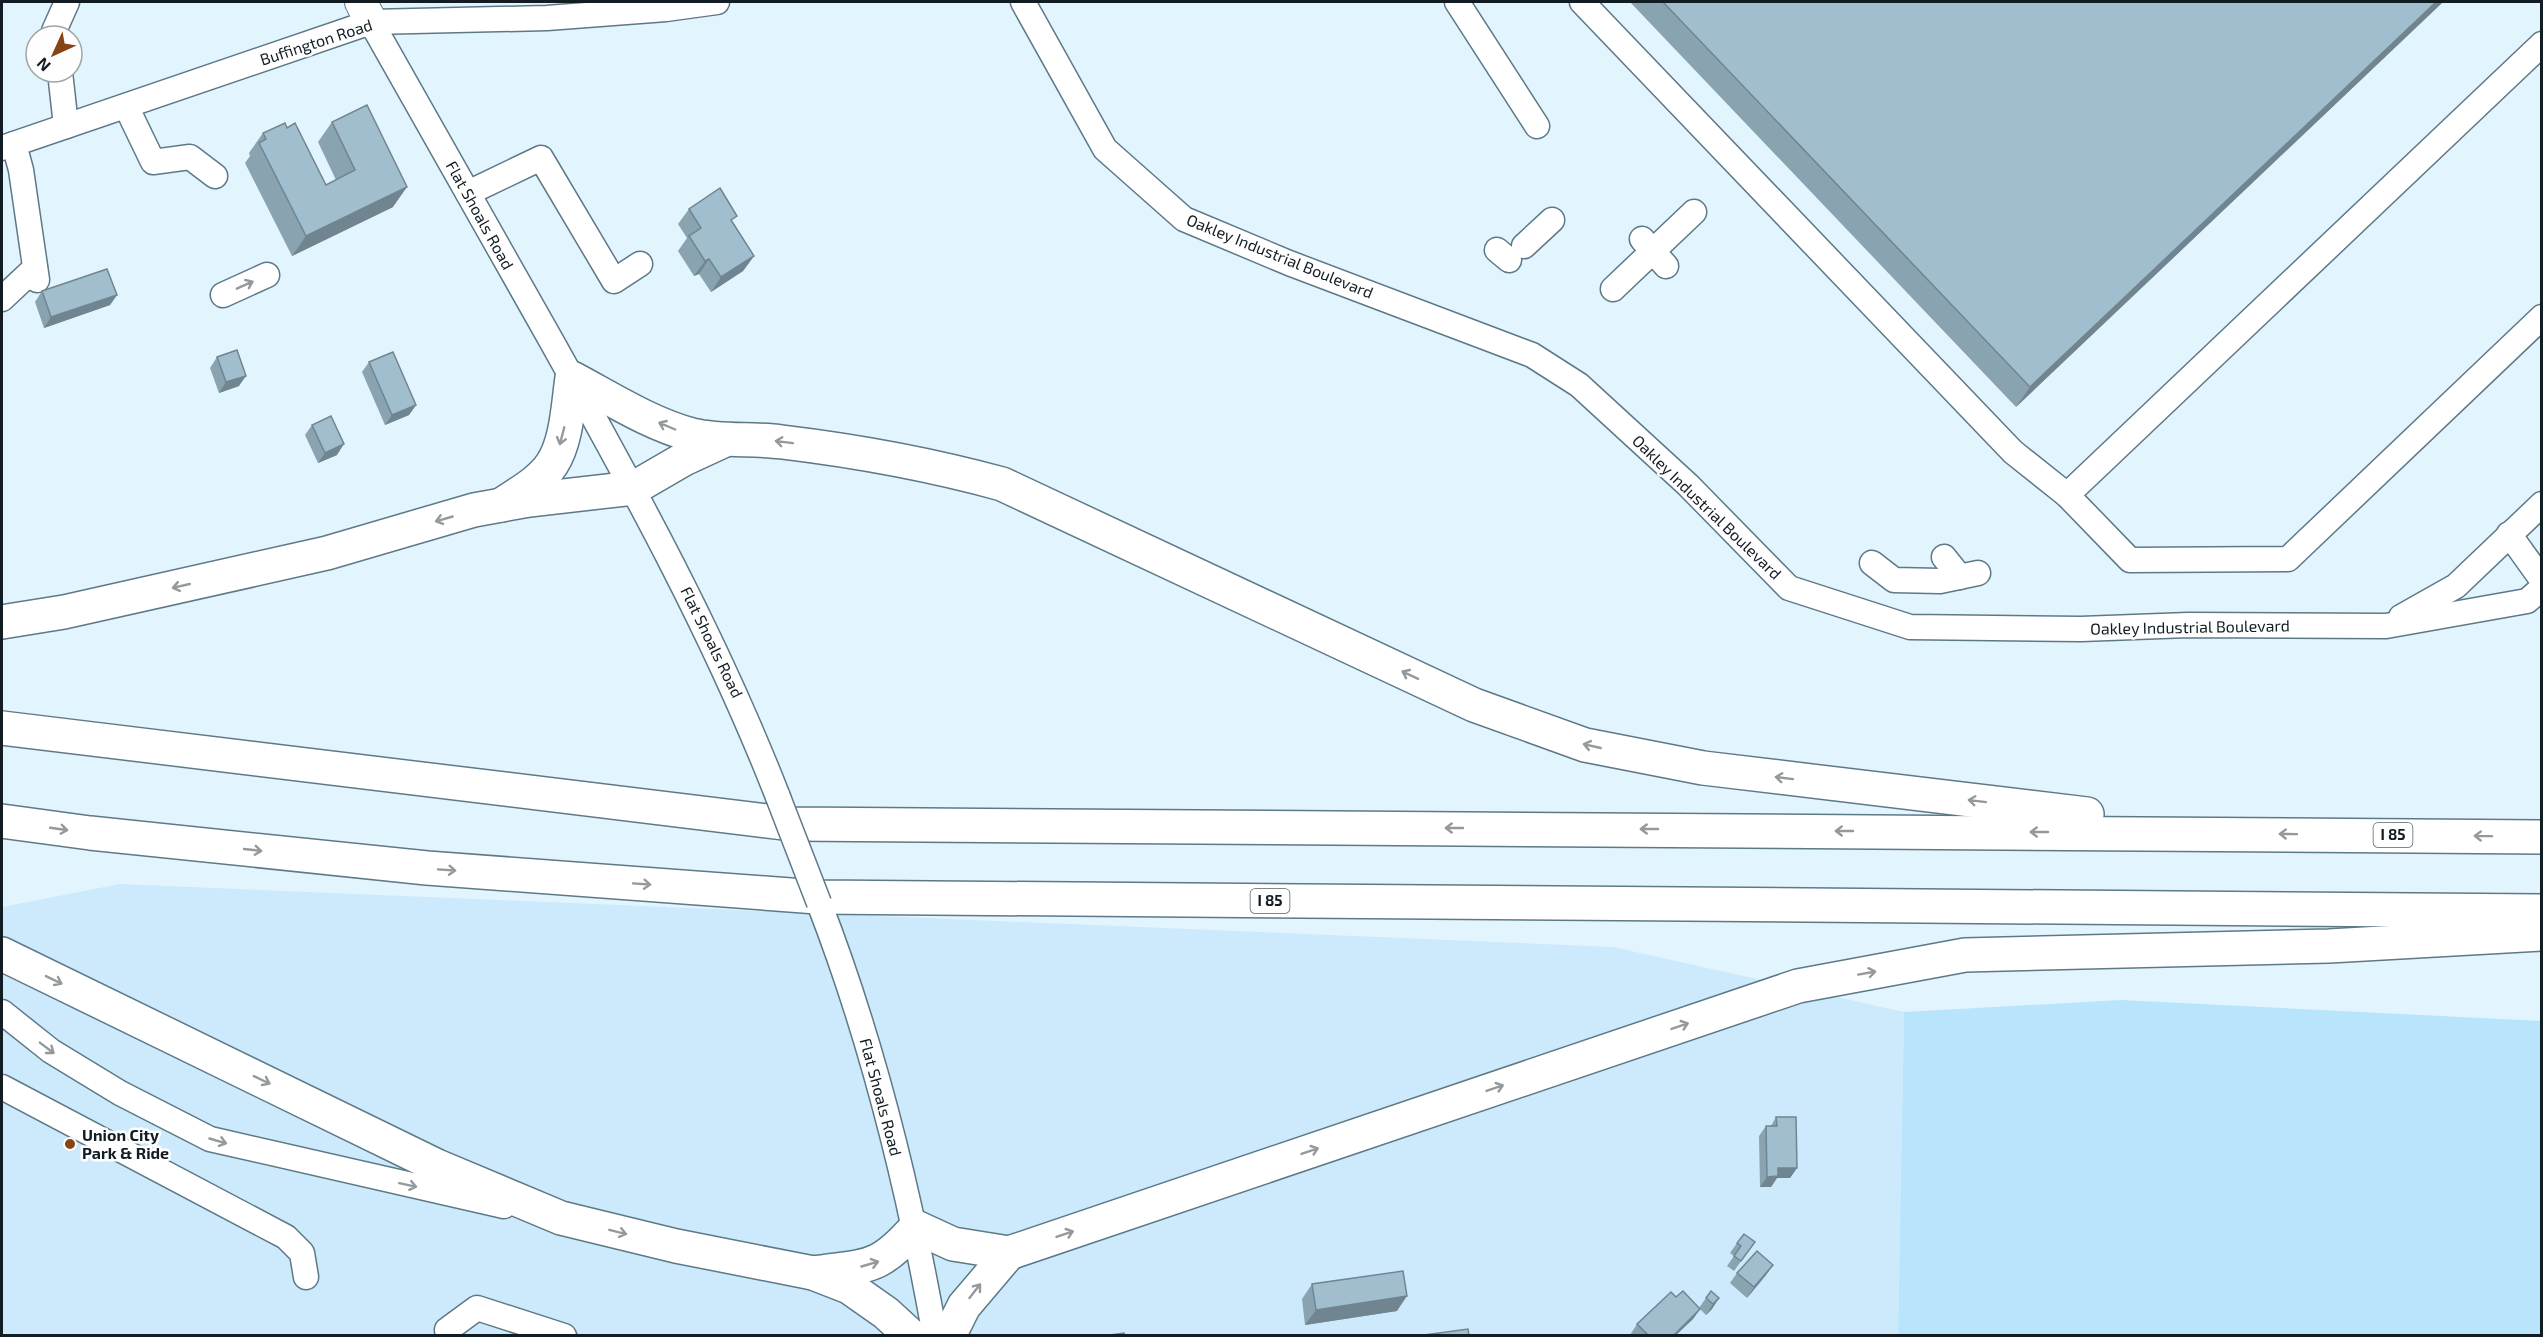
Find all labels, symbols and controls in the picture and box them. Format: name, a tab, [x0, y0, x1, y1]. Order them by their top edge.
street label: Buffington Road	[257, 14, 374, 69]
north arrow	[24, 24, 84, 84]
text: N	[32, 54, 54, 76]
street label: Flat Shoals Road	[443, 157, 518, 272]
street label: Oakley Industrial Boulevard	[1184, 209, 1376, 302]
one-way arrow	[236, 279, 254, 291]
one-way arrow	[658, 420, 676, 431]
one-way arrow	[555, 426, 567, 445]
street label: Oakley Industrial Boulevard	[1629, 430, 1786, 583]
one-way arrow	[775, 436, 794, 447]
one-way arrow	[435, 514, 454, 525]
one-way arrow	[172, 581, 191, 592]
street label: Flat Shoals Road	[677, 583, 748, 700]
street label: Oakley Industrial Boulevard	[2090, 615, 2290, 638]
one-way arrow	[1402, 669, 1420, 681]
one-way arrow	[1583, 739, 1602, 751]
one-way arrow	[1774, 772, 1794, 783]
one-way arrow	[1968, 795, 1988, 806]
one-way arrow	[1444, 822, 1464, 834]
one-way arrow	[1639, 823, 1659, 835]
road number: I 85	[2374, 823, 2412, 847]
one-way arrow	[49, 824, 69, 835]
one-way arrow	[1834, 825, 1854, 837]
one-way arrow	[2029, 826, 2049, 838]
one-way arrow	[2279, 828, 2299, 840]
one-way arrow	[2474, 830, 2494, 842]
one-way arrow	[243, 845, 263, 856]
one-way arrow	[437, 864, 457, 875]
one-way arrow	[631, 879, 651, 890]
road number: I 85	[1250, 889, 1290, 913]
one-way arrow	[1857, 967, 1876, 978]
one-way arrow	[45, 974, 63, 986]
one-way arrow	[1670, 1020, 1689, 1031]
street label: Flat Shoals Road	[857, 1036, 906, 1158]
one-way arrow	[39, 1042, 55, 1054]
one-way arrow	[252, 1075, 270, 1087]
one-way arrow	[1485, 1082, 1504, 1093]
place label: Union City Park & Ride	[82, 1125, 169, 1162]
one-way arrow	[208, 1136, 227, 1147]
marker: Union City Park & Ride	[63, 1137, 77, 1151]
one-way arrow	[1300, 1145, 1319, 1156]
one-way arrow	[398, 1179, 417, 1191]
one-way arrow	[608, 1227, 627, 1239]
one-way arrow	[1055, 1228, 1074, 1239]
one-way arrow	[860, 1257, 879, 1269]
one-way arrow	[969, 1284, 982, 1300]

